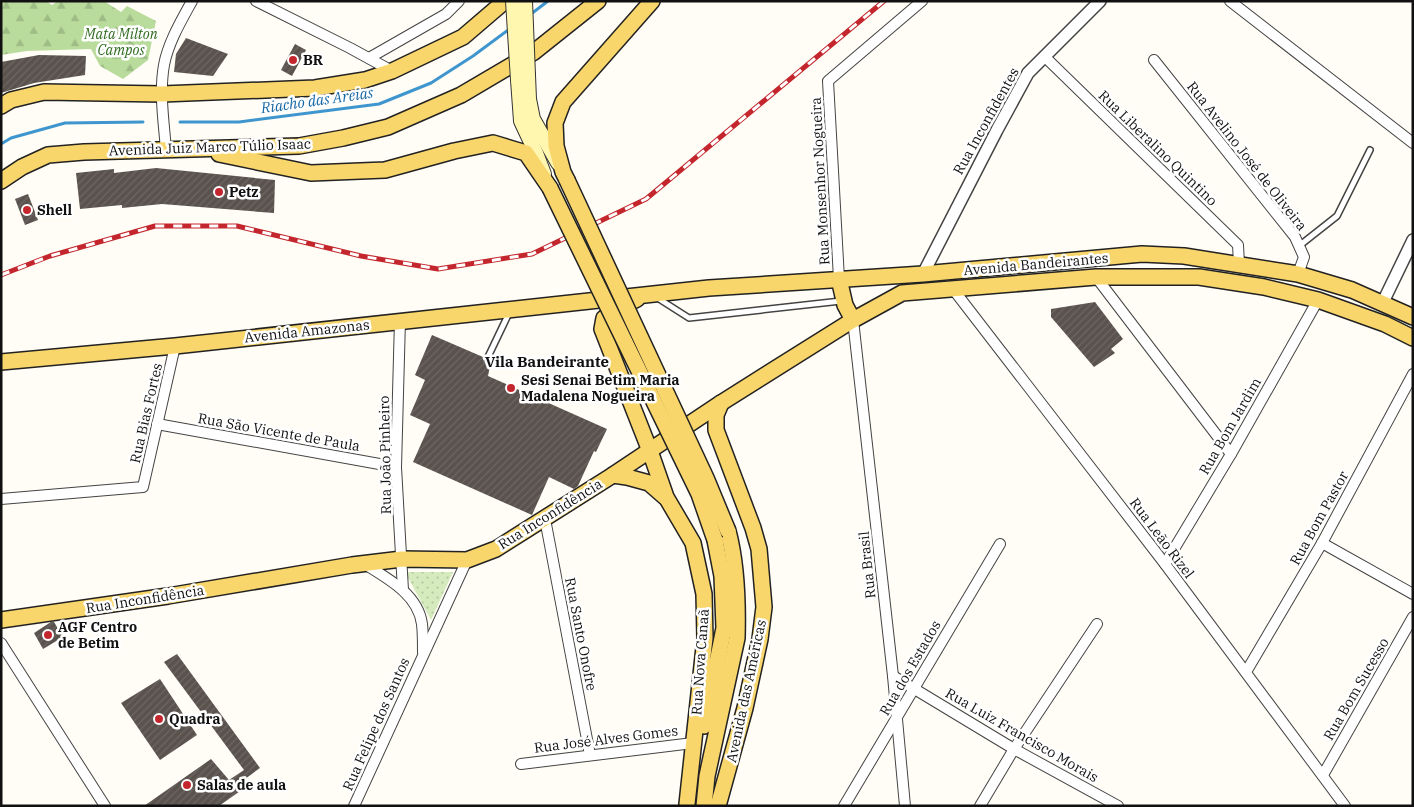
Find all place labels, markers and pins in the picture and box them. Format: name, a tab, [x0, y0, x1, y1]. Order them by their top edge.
place label: BR	[303, 51, 324, 69]
marker: BR	[287, 54, 299, 66]
place label: Petz	[229, 183, 259, 201]
marker: Petz	[213, 186, 225, 198]
place label: Shell	[37, 201, 72, 219]
marker: Shell	[21, 204, 33, 216]
place label: Sesi Senai Betim Maria Madalena Nogueira	[521, 371, 680, 405]
marker: Sesi Senai Betim Maria Madalena Nogueira	[505, 382, 517, 394]
place label: AGF Centro de Betim	[58, 618, 137, 652]
marker: AGF Centro de Betim	[42, 629, 54, 641]
place label: Quadra	[169, 710, 220, 728]
marker: Quadra	[153, 713, 165, 725]
place label: Salas de aula	[197, 776, 286, 794]
marker: Salas de aula	[181, 779, 193, 791]

